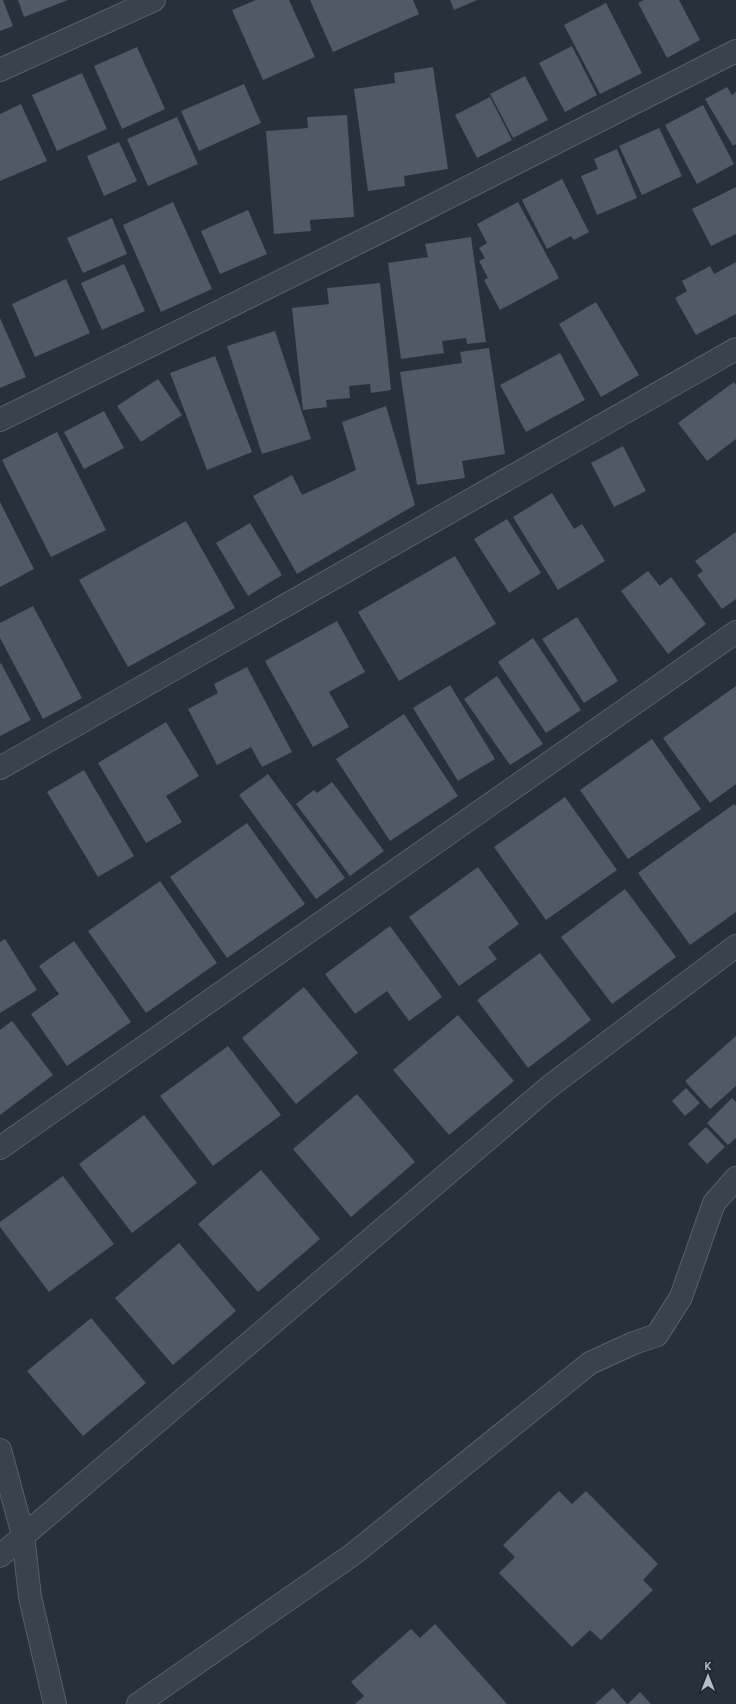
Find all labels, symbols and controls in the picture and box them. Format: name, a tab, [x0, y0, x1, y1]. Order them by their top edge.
north arrow	[688, 1656, 728, 1696]
text: K	[705, 1659, 712, 1673]

